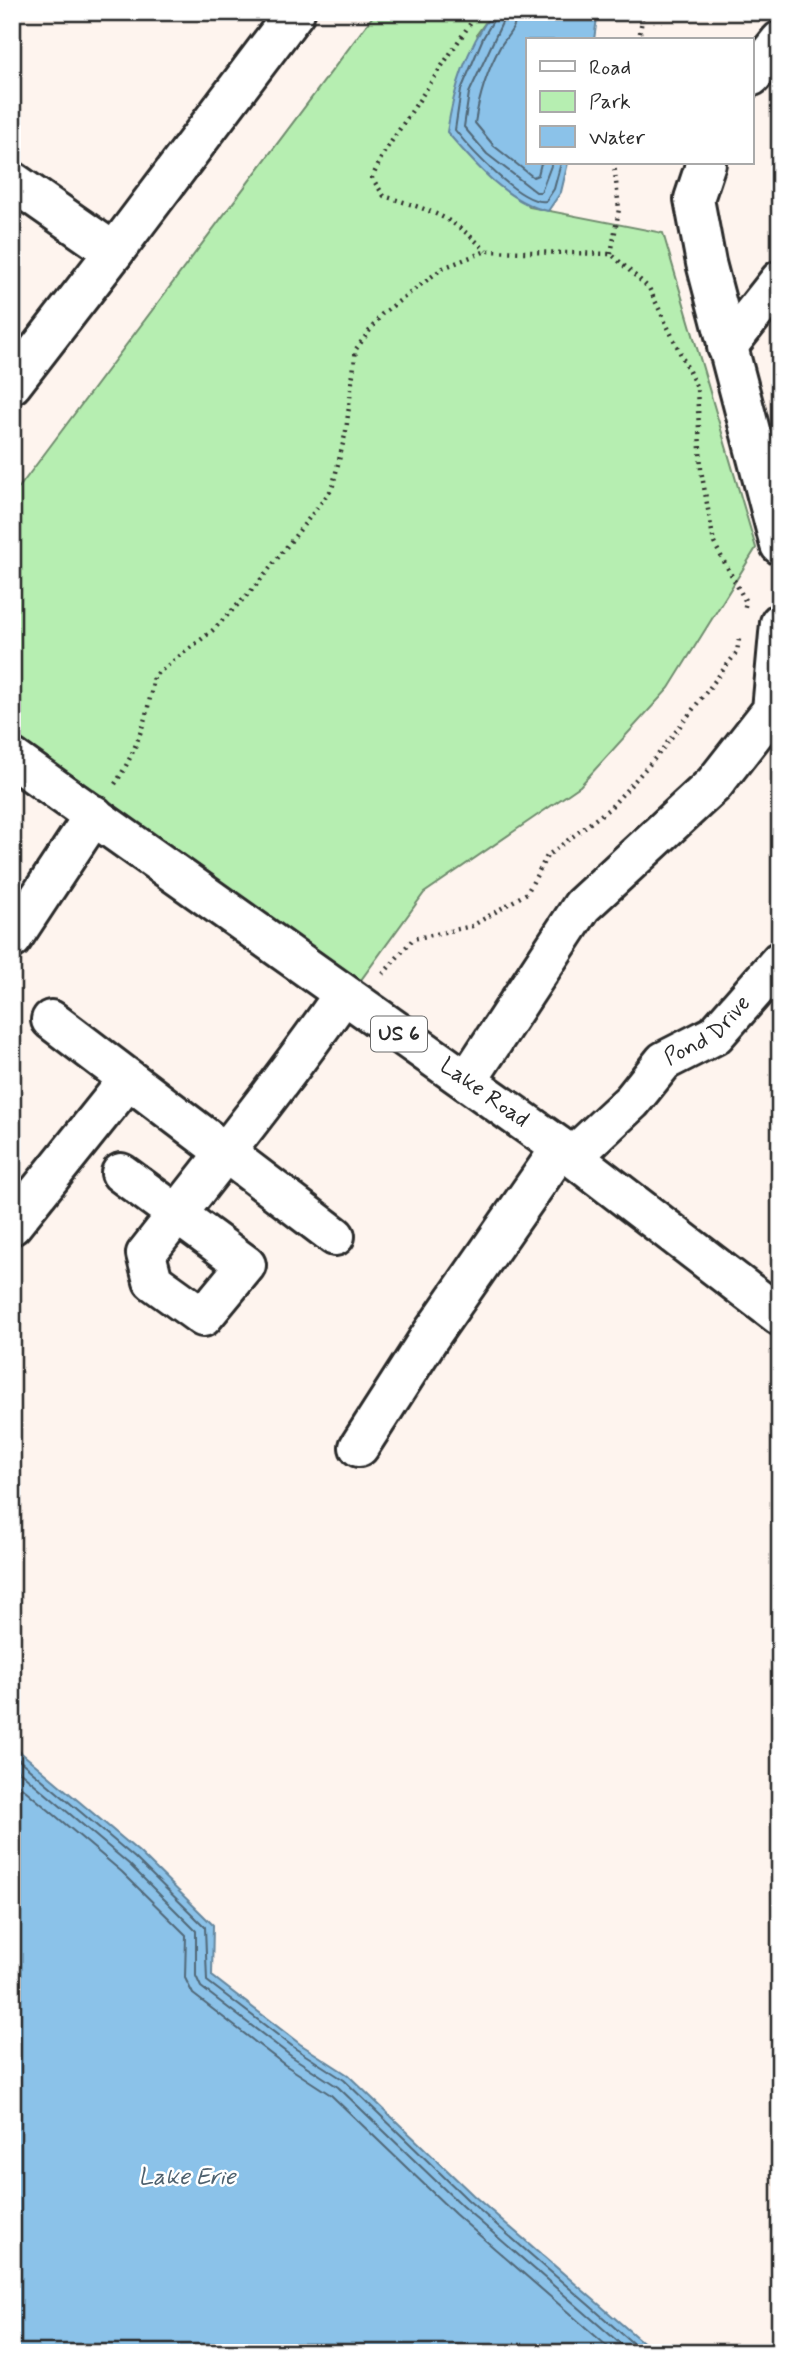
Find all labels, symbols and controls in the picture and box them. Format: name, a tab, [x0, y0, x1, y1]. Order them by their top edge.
legend	[526, 38, 754, 164]
text: Road	[589, 54, 631, 82]
text: Park	[589, 88, 631, 116]
text: Water	[589, 124, 645, 152]
street label: Pond Drive	[659, 989, 758, 1073]
road number: US 6	[371, 1016, 427, 1052]
street label: Lake Road	[433, 1051, 535, 1135]
water label: Lake Erie	[138, 2162, 237, 2193]

